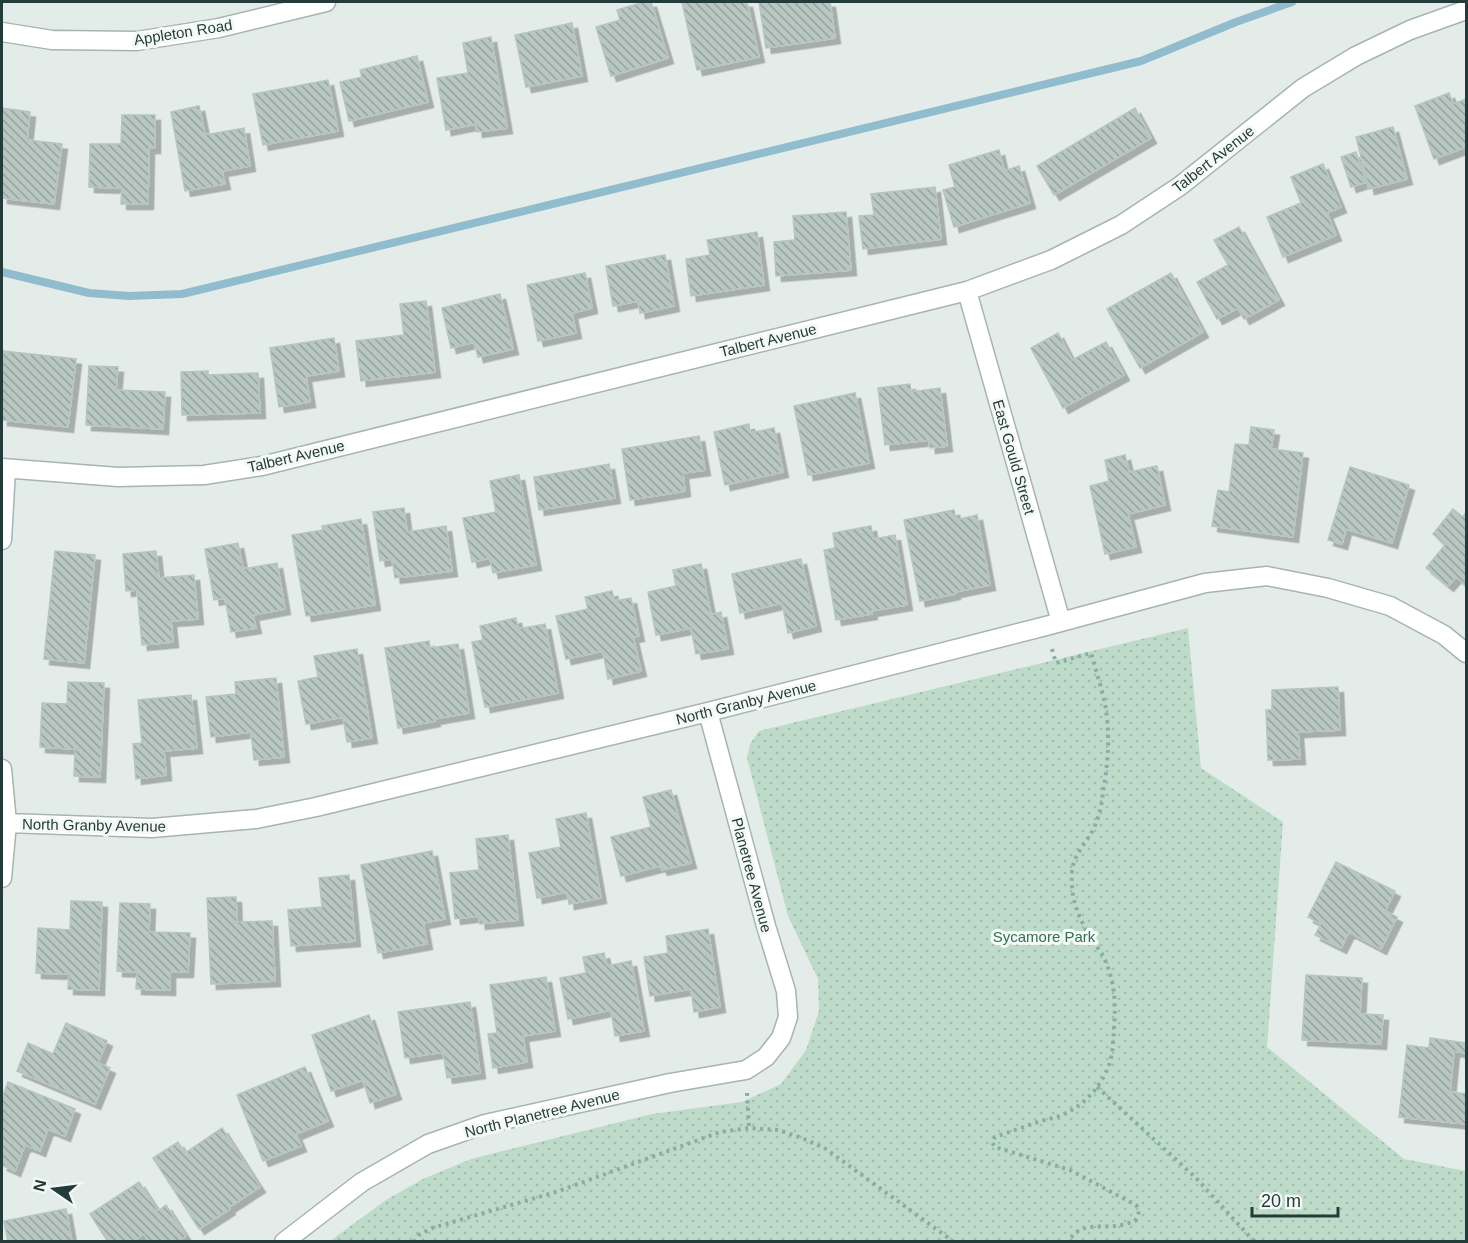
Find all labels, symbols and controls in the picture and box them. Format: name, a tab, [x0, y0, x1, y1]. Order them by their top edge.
street label: Appleton Road	[133, 16, 233, 48]
street label: Talbert Avenue	[1169, 122, 1257, 196]
street label: Talbert Avenue	[718, 320, 818, 360]
street label: East Gould Street	[990, 398, 1039, 517]
street label: Talbert Avenue	[246, 437, 346, 475]
street label: North Granby Avenue	[674, 676, 818, 728]
street label: North Granby Avenue	[22, 815, 166, 835]
street label: Planetree Avenue	[728, 816, 776, 934]
park label: Sycamore Park	[993, 928, 1096, 945]
street label: North Planetree Avenue	[463, 1086, 621, 1140]
north arrow	[24, 1159, 84, 1219]
text: N	[30, 1178, 50, 1193]
scale bar	[1252, 1180, 1338, 1218]
text: 20 m	[1261, 1191, 1301, 1211]

